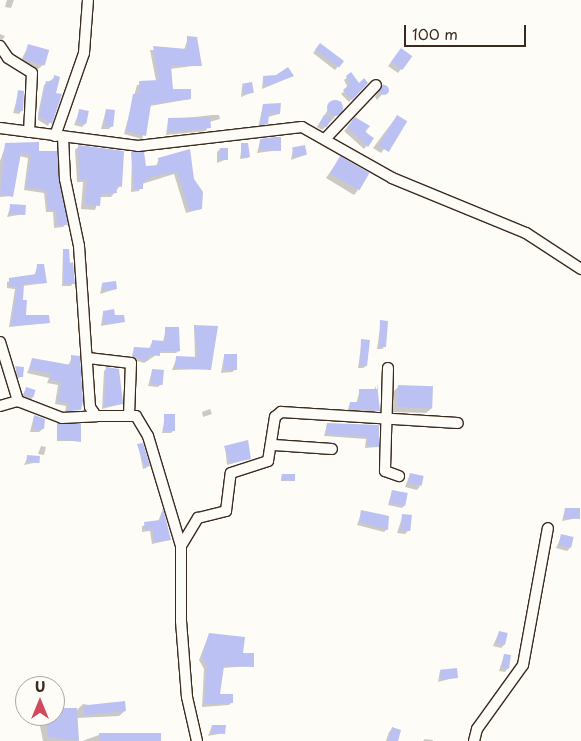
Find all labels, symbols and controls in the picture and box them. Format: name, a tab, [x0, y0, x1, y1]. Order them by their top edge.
scale bar	[406, 15, 528, 47]
text: 100 m	[412, 22, 458, 45]
north arrow	[15, 676, 65, 726]
text: U	[35, 676, 45, 697]

